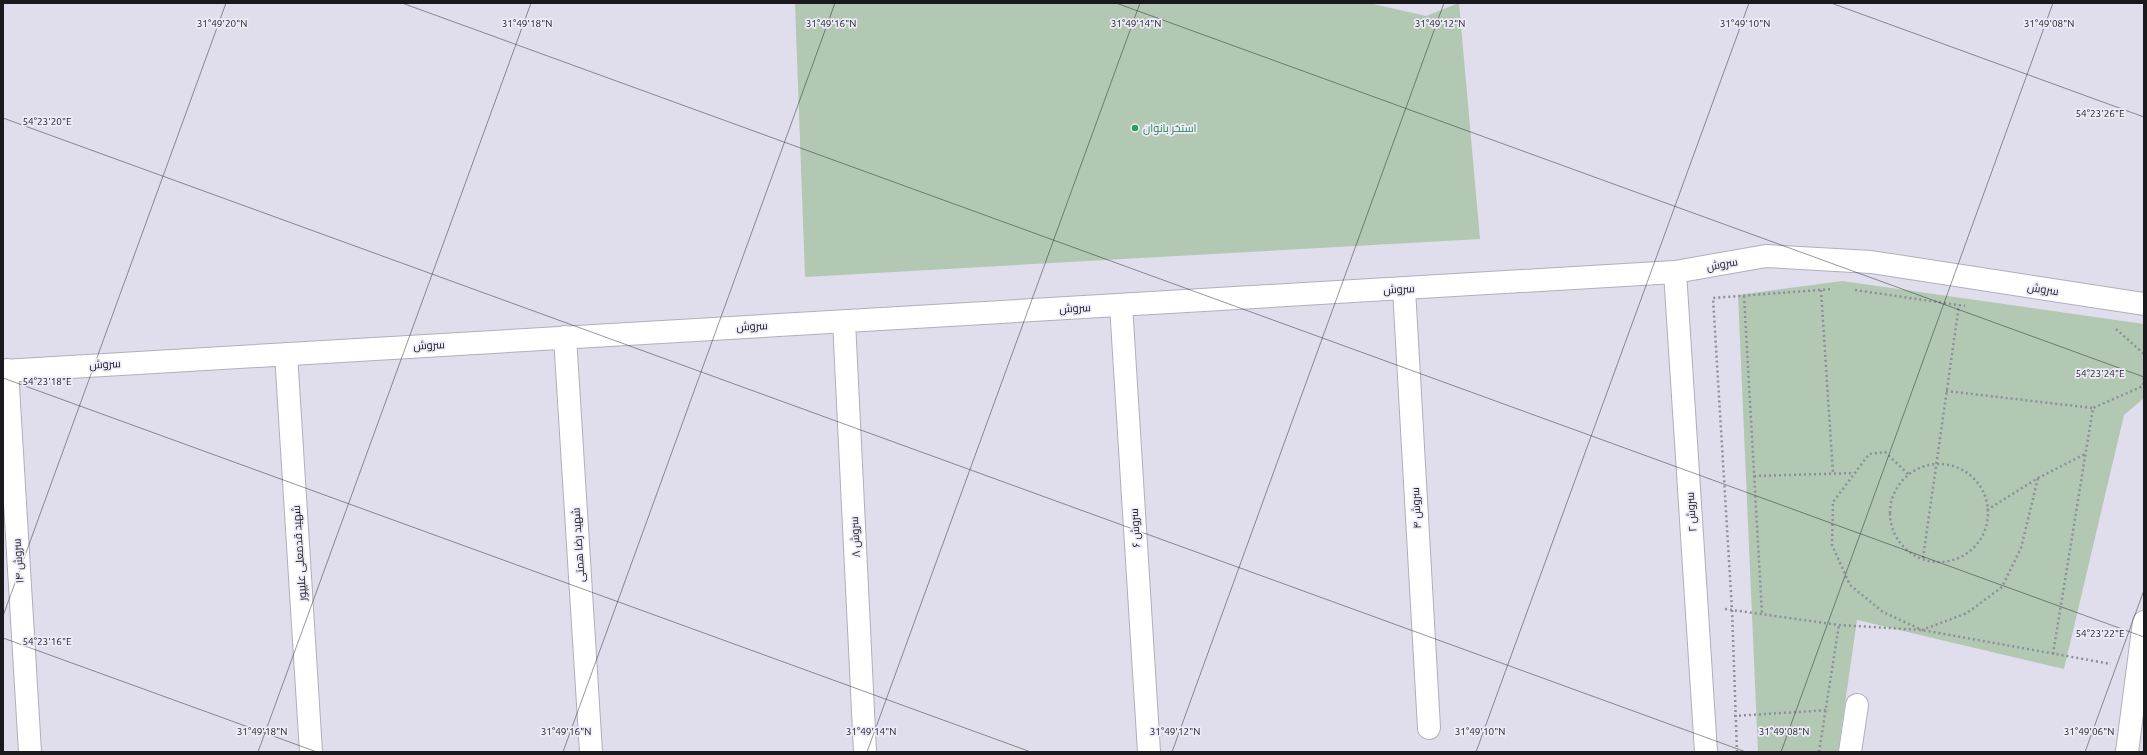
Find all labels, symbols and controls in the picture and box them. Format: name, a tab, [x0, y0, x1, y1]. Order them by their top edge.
text: 31°49'20"N	[197, 18, 247, 29]
text: 31°49'18"N	[502, 18, 552, 29]
text: 31°49'16"N	[806, 18, 856, 29]
text: 31°49'14"N	[1111, 18, 1161, 29]
text: 31°49'12"N	[1415, 18, 1465, 29]
text: 31°49'10"N	[1720, 18, 1770, 29]
text: 31°49'08"N	[2024, 18, 2074, 29]
text: 54°23'26"E	[2075, 108, 2125, 119]
text: 54°23'20"E	[22, 116, 72, 127]
place label: استخر بانوان	[1143, 122, 1197, 135]
marker: استخر بانوان	[1130, 123, 1140, 133]
street label: سروش	[1705, 255, 1739, 274]
street label: سروش	[2026, 281, 2060, 298]
street label: سروش	[1383, 282, 1415, 297]
street label: سروش	[1059, 301, 1091, 316]
street label: سروش	[736, 319, 768, 334]
street label: سروش	[413, 338, 445, 353]
street label: سروش	[89, 357, 121, 372]
text: 54°23'24"E	[2075, 368, 2125, 379]
text: 54°23'18"E	[22, 376, 72, 387]
street label: سروش ۴	[1409, 487, 1424, 529]
street label: سروش ۲	[1684, 492, 1699, 532]
street label: شهید قدمعلی علیپور	[290, 505, 309, 602]
street label: شهید رضا همتی	[569, 507, 588, 583]
street label: سروش ۶	[1128, 508, 1143, 548]
street label: سروش ۸	[848, 516, 863, 558]
street label: سروش ۱۴	[10, 538, 27, 584]
text: 54°23'22"E	[2075, 628, 2125, 639]
text: 54°23'16"E	[22, 636, 72, 647]
text: 31°49'18"N	[237, 726, 287, 737]
text: 31°49'16"N	[541, 726, 591, 737]
text: 31°49'14"N	[846, 726, 896, 737]
text: 31°49'12"N	[1150, 726, 1200, 737]
text: 31°49'10"N	[1455, 726, 1505, 737]
text: 31°49'08"N	[1759, 726, 1809, 737]
text: 31°49'06"N	[2064, 726, 2114, 737]

